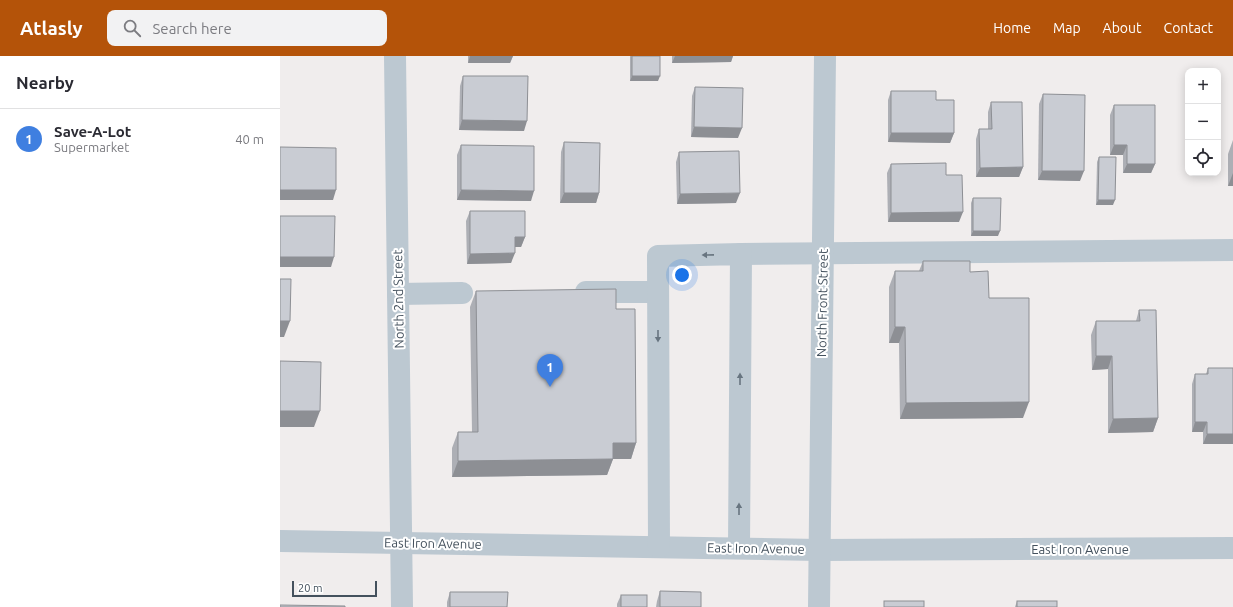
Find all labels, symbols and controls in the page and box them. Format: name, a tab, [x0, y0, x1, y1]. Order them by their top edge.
search box	[107, 10, 387, 46]
text: Atlasly	[20, 17, 83, 39]
icon: search	[121, 17, 143, 39]
text: Search here	[153, 20, 232, 37]
text: Home	[993, 20, 1031, 36]
text: Map	[1053, 20, 1081, 36]
text: About	[1103, 20, 1142, 36]
text: Contact	[1164, 20, 1213, 36]
map controls	[1185, 68, 1221, 176]
button: +	[1185, 68, 1221, 104]
text: Nearby	[16, 73, 74, 92]
button: −	[1185, 104, 1221, 140]
text: Save-A-Lot	[54, 123, 131, 140]
text: 1	[25, 132, 33, 146]
text: 40 m	[235, 132, 264, 146]
text: Supermarket	[54, 140, 129, 154]
button: locate	[1185, 140, 1221, 176]
street label: North 2nd Street	[390, 249, 406, 349]
street label: North Front Street	[814, 249, 830, 357]
one-way arrow	[701, 252, 714, 258]
your location	[672, 265, 692, 285]
one-way arrow	[655, 330, 661, 343]
pin: 1	[537, 354, 563, 387]
one-way arrow	[737, 372, 743, 385]
one-way arrow	[736, 502, 742, 515]
street label: East Iron Avenue	[384, 535, 482, 551]
street label: East Iron Avenue	[707, 540, 805, 556]
street label: East Iron Avenue	[1031, 542, 1129, 556]
scale bar	[292, 579, 377, 598]
text: 20 m	[298, 582, 322, 594]

